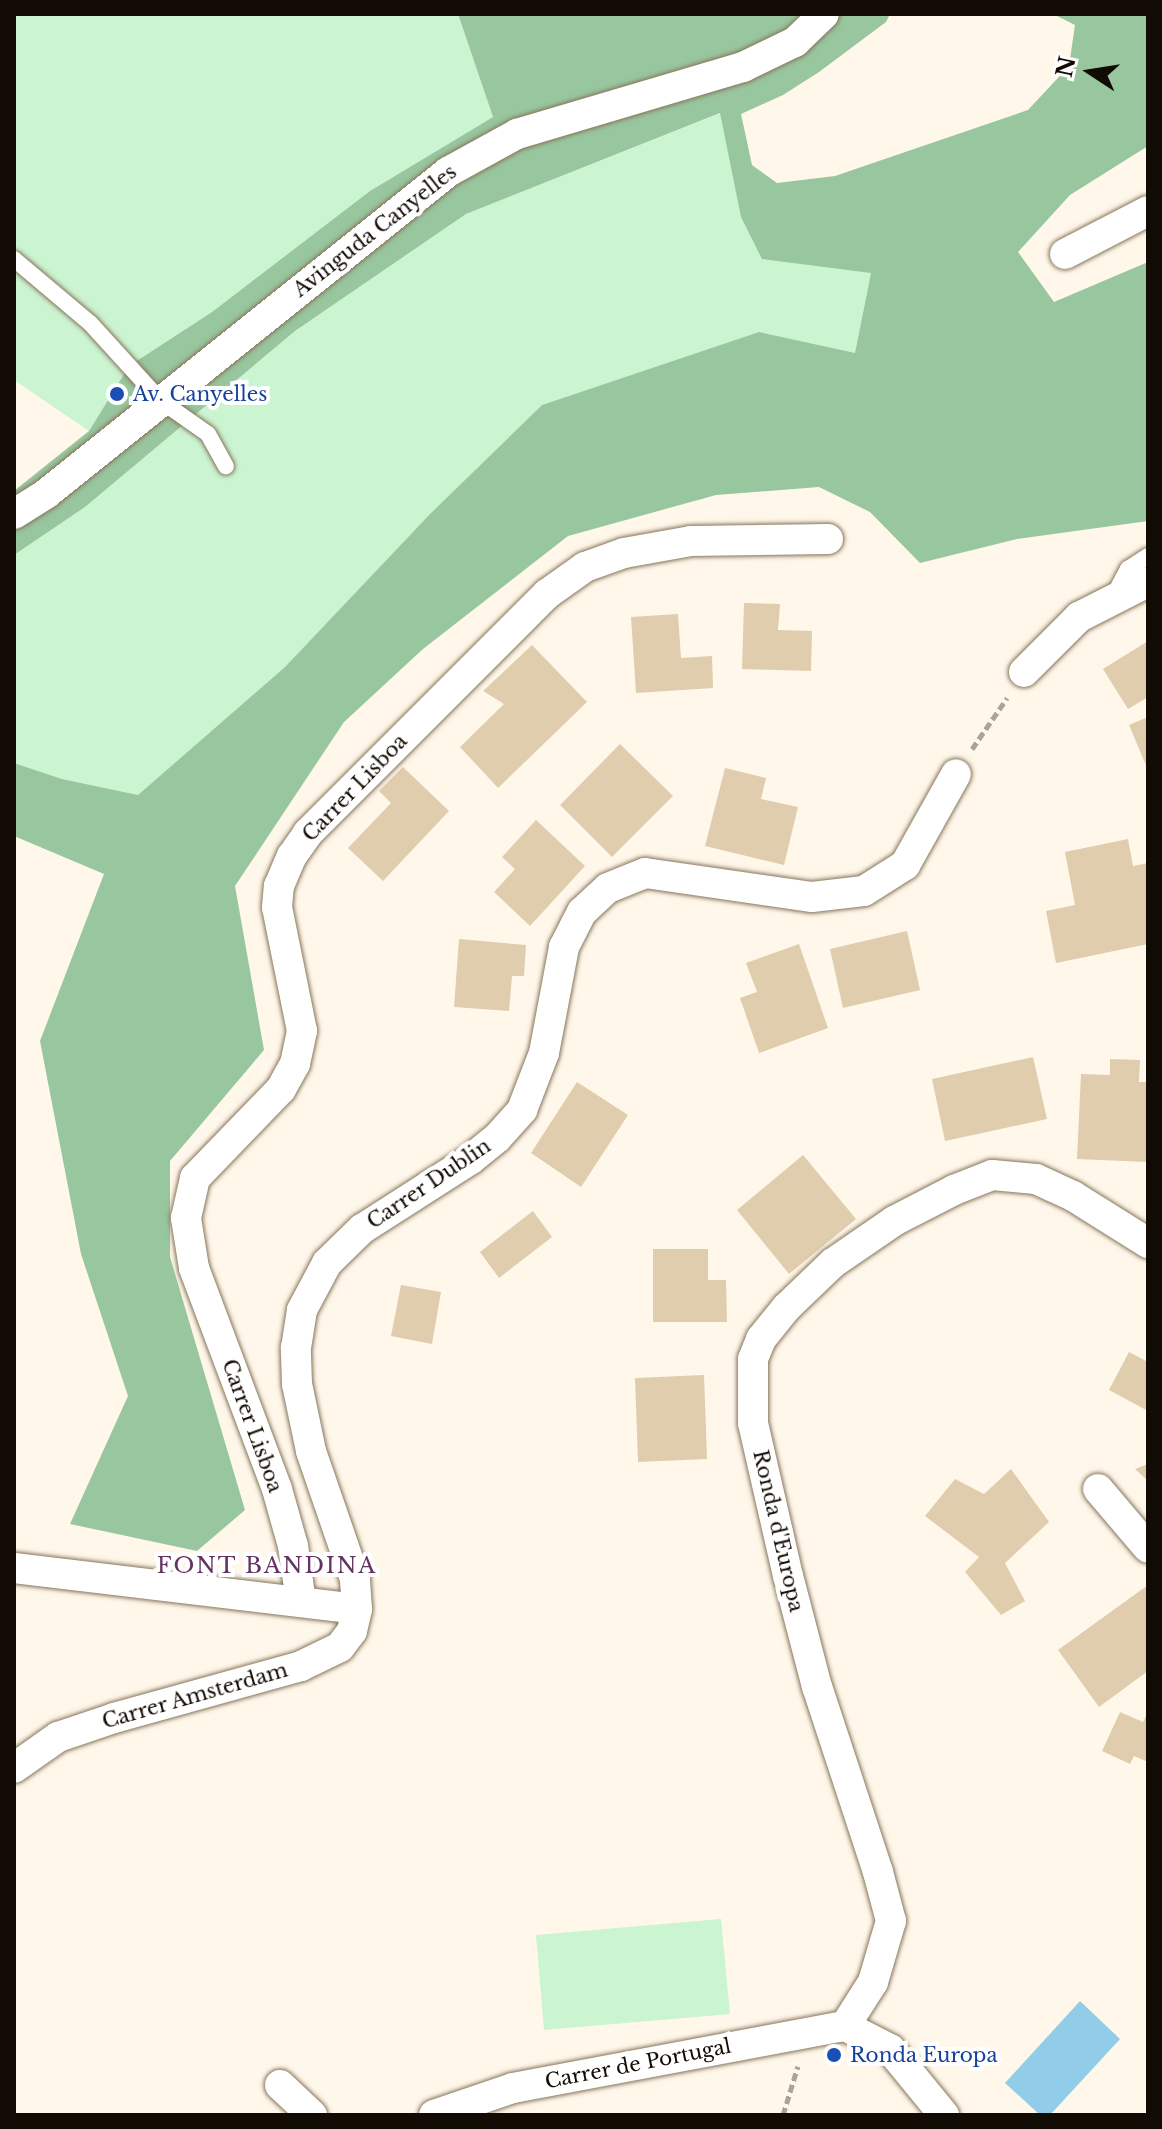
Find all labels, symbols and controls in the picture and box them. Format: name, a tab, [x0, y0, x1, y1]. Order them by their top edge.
north arrow	[1050, 32, 1130, 112]
text: N	[1051, 54, 1081, 80]
street label: Avinguda Canyelles	[289, 160, 461, 302]
place label: Av. Canyelles	[133, 382, 267, 406]
marker: Av. Canyelles	[108, 385, 126, 403]
street label: Carrer Lisboa	[298, 729, 412, 847]
street label: Carrer Dublin	[363, 1134, 495, 1234]
street label: Carrer Lisboa	[217, 1356, 287, 1496]
street label: Ronda d'Europa	[748, 1448, 808, 1614]
district label: FONT BANDINA	[156, 1553, 378, 1579]
street label: Carrer Amsterdam	[99, 1658, 291, 1734]
street label: Carrer de Portugal	[543, 2034, 733, 2094]
place label: Ronda Europa	[850, 2043, 998, 2067]
marker: Ronda Europa	[825, 2046, 843, 2064]

